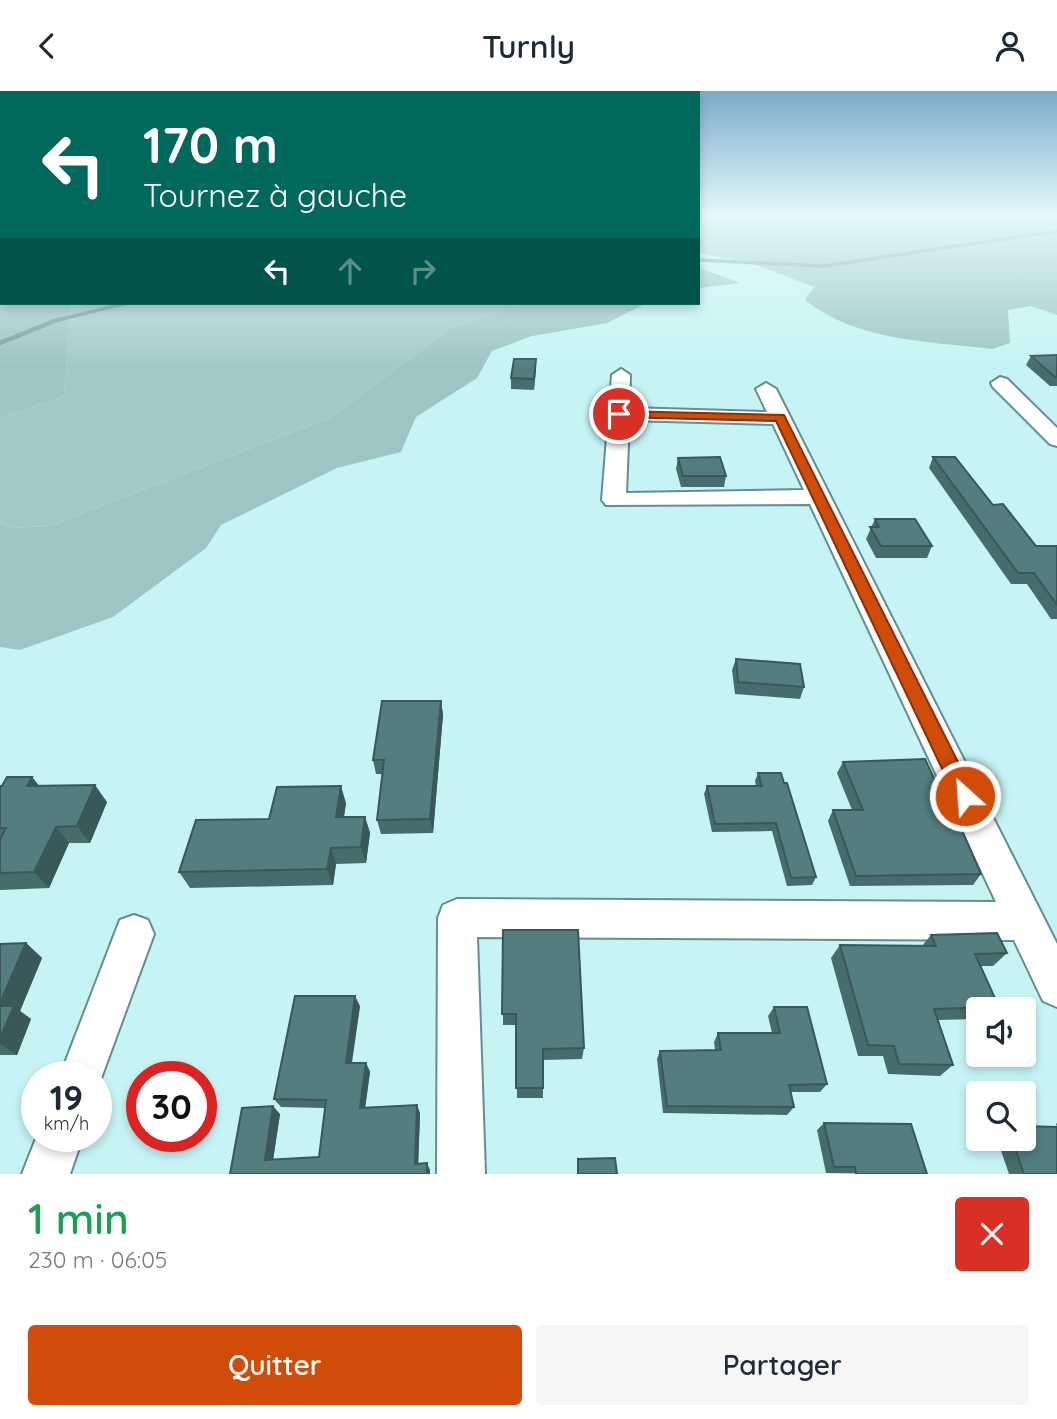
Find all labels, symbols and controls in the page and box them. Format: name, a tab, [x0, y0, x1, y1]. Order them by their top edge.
text: Turnly	[482, 26, 575, 66]
icon: back	[28, 27, 66, 65]
icon: person	[991, 27, 1029, 65]
text: 170 m	[143, 114, 278, 175]
icon: left	[28, 119, 119, 210]
text: Tournez à gauche	[143, 175, 407, 215]
icon: left	[258, 252, 296, 290]
icon: ahead	[331, 252, 369, 290]
icon: right	[404, 252, 442, 290]
pin	[589, 384, 649, 444]
icon: arrive	[600, 395, 638, 433]
position arrow	[928, 759, 1002, 833]
map controls	[966, 997, 1036, 1151]
button: sound	[966, 997, 1036, 1067]
speed limit sign: 30	[126, 1061, 217, 1152]
text: 19	[50, 1075, 83, 1119]
button: search	[966, 1081, 1036, 1151]
text: km/h	[44, 1112, 89, 1135]
text: 1 min	[28, 1192, 129, 1245]
button: close	[955, 1197, 1029, 1271]
text: 230 m · 06:05	[28, 1245, 167, 1274]
button: Quitter	[28, 1325, 522, 1405]
button: Partager	[536, 1325, 1029, 1405]

